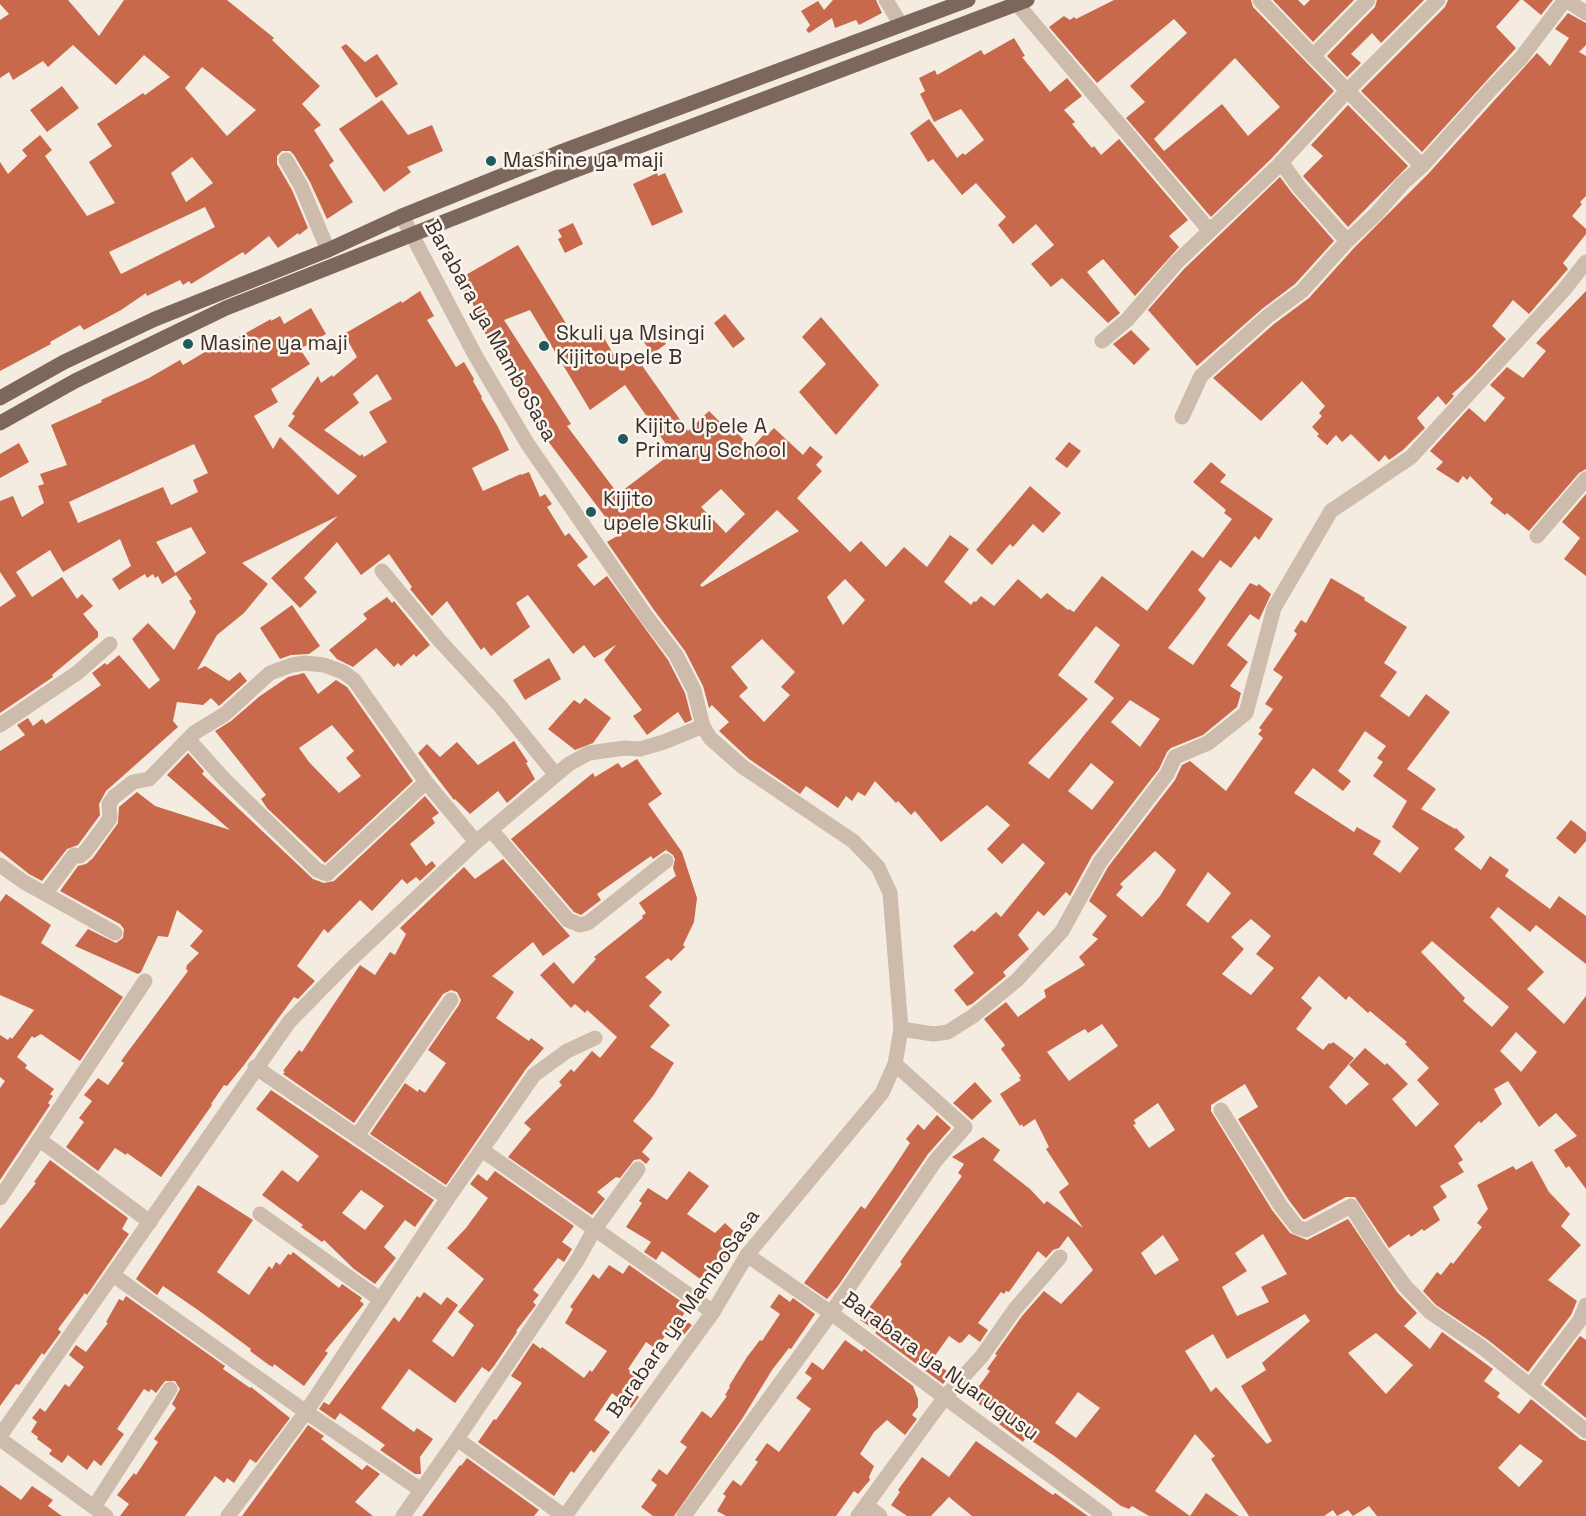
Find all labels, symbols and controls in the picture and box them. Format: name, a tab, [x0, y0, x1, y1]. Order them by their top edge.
place label: Mashine ya maji	[503, 148, 664, 174]
marker: Mashine ya maji	[484, 154, 498, 168]
street label: Barabara ya MamboSasa	[419, 216, 561, 446]
place label: Skuli ya Msingi Kijitoupele B	[556, 321, 705, 371]
place label: Masine ya maji	[200, 331, 348, 357]
marker: Masine ya maji	[181, 337, 195, 351]
marker: Skuli ya Msingi Kijitoupele B	[537, 339, 551, 353]
place label: Kijito Upele A Primary School	[635, 414, 786, 464]
marker: Kijito Upele A Primary School	[616, 432, 630, 446]
place label: Kijito upele Skuli	[603, 487, 712, 537]
marker: Kijito upele Skuli	[584, 505, 598, 519]
street label: Barabara ya MamboSasa	[602, 1205, 766, 1423]
street label: Barabara ya Nyarugusu	[837, 1287, 1043, 1447]

